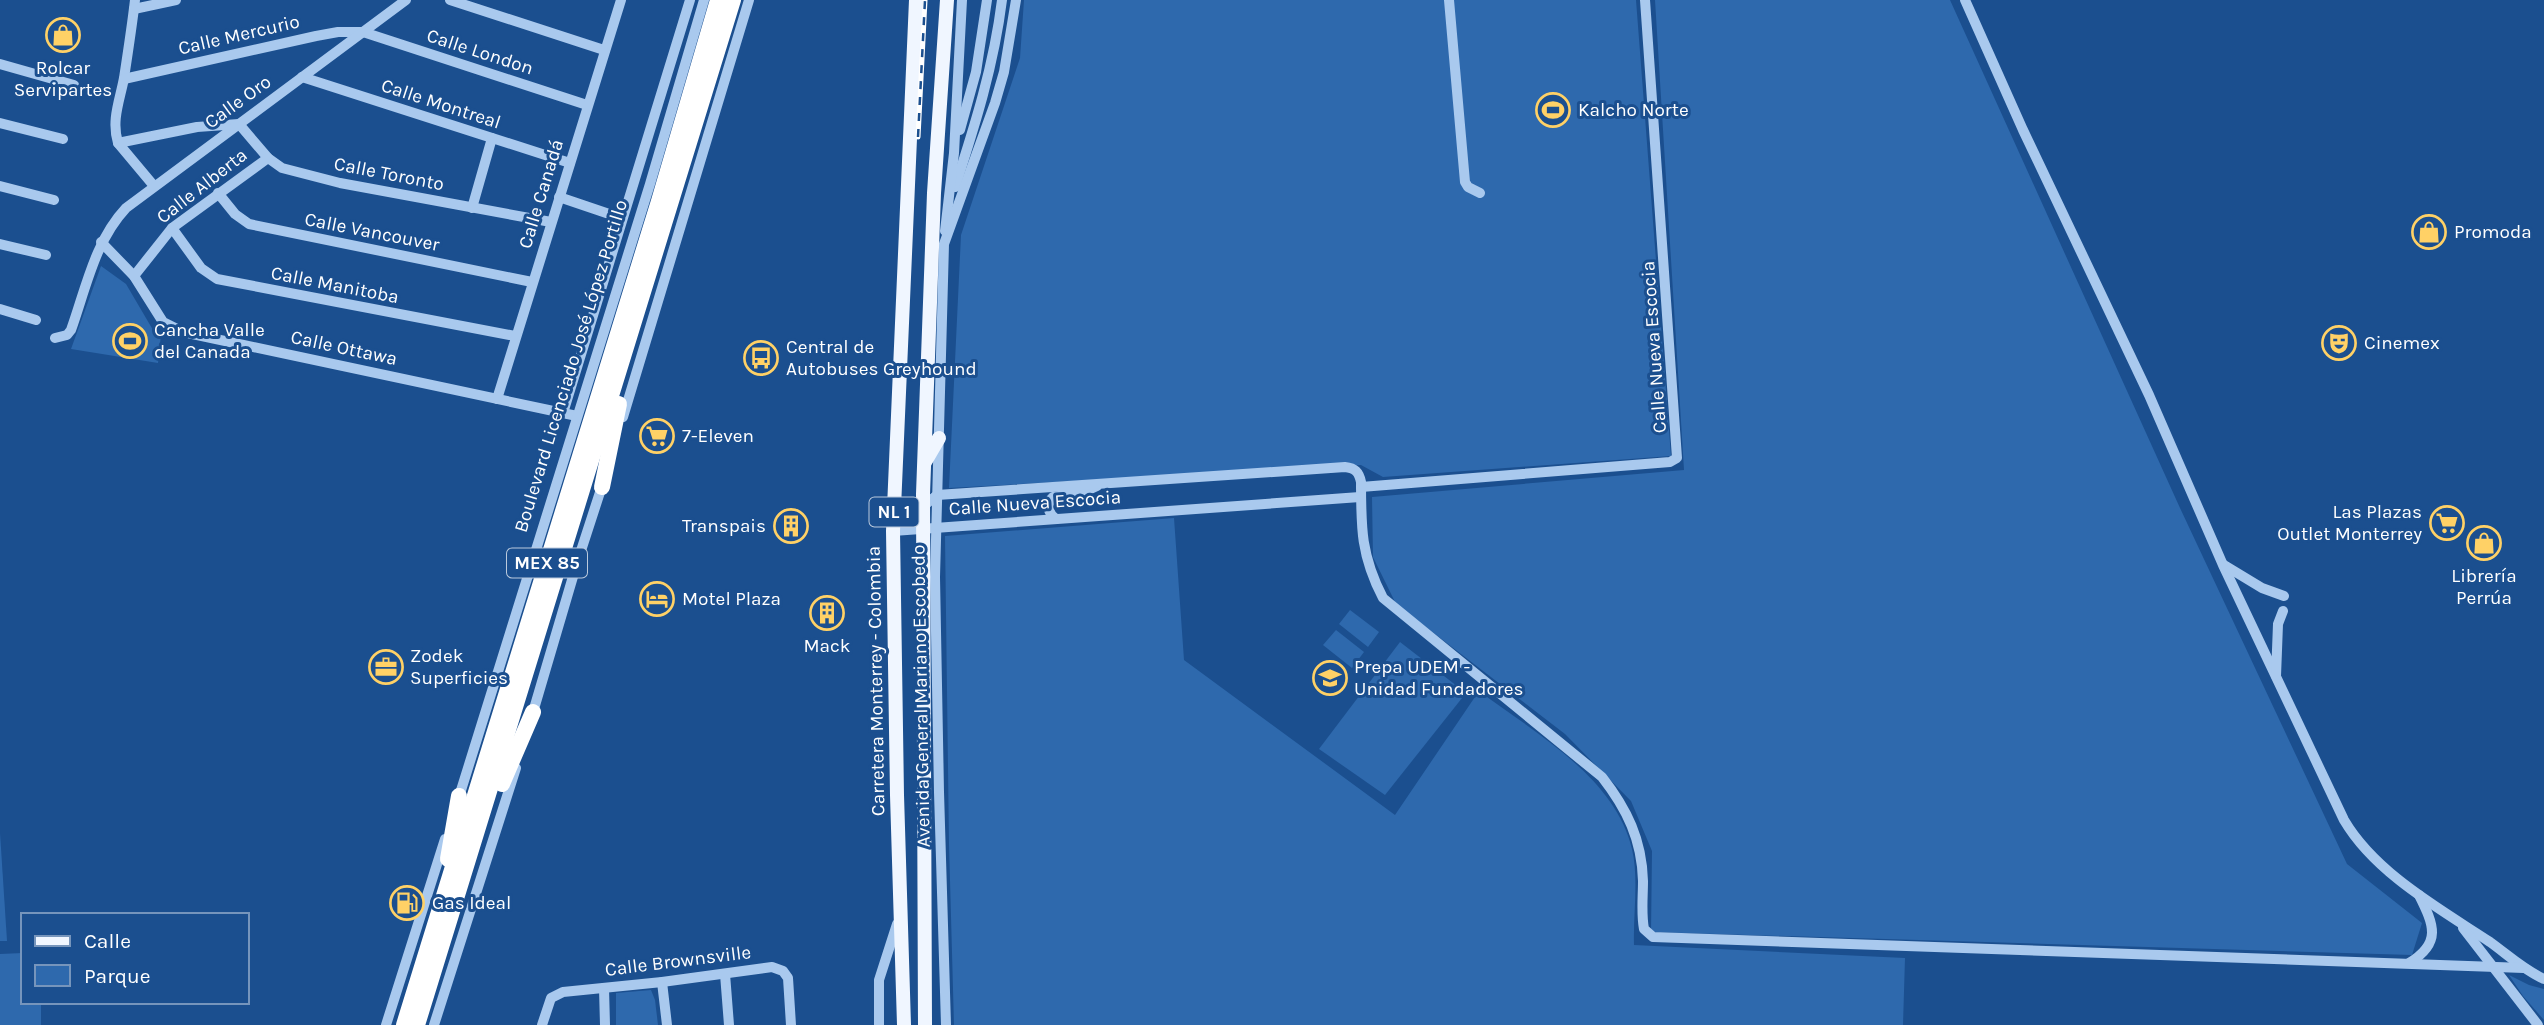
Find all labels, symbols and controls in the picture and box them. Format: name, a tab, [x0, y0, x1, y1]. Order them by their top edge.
street label: Calle Mercurio	[176, 10, 302, 60]
shop icon: Rolcar Servipartes	[44, 16, 82, 54]
street label: Calle London	[424, 24, 536, 80]
place label: Rolcar Servipartes	[14, 57, 112, 101]
street label: Calle Oro	[201, 71, 275, 133]
street label: Calle Montreal	[378, 74, 504, 134]
sports icon: Kalcho Norte	[1534, 91, 1572, 129]
place label: Kalcho Norte	[1578, 99, 1689, 121]
street label: Calle Canadá	[514, 137, 568, 251]
street label: Calle Alberta	[152, 144, 252, 228]
street label: Calle Toronto	[332, 153, 446, 195]
street label: Boulevard Licenciado José López Portillo	[510, 197, 632, 535]
street label: Calle Vancouver	[303, 208, 441, 256]
shop icon: Promoda	[2410, 213, 2448, 251]
place label: Promoda	[2454, 221, 2532, 243]
street label: Calle Nueva Escocia	[1637, 260, 1671, 434]
street label: Calle Manitoba	[269, 262, 401, 308]
place label: Cancha Valle del Canada	[154, 319, 265, 363]
sports icon: Cancha Valle del Canada	[111, 322, 149, 360]
theatre icon: Cinemex	[2320, 324, 2358, 362]
street label: Calle Ottawa	[289, 326, 399, 370]
place label: Cinemex	[2364, 332, 2440, 354]
place label: Central de Autobuses Greyhound	[786, 336, 977, 380]
bus stop icon: Central de Autobuses Greyhound	[742, 339, 780, 377]
supermarket icon: 7-Eleven	[638, 417, 676, 455]
place label: 7-Eleven	[682, 425, 754, 447]
street label: Calle Nueva Escocia	[948, 486, 1122, 520]
road number: NL 1	[870, 498, 918, 526]
place label: Las Plazas Outlet Monterrey	[2277, 501, 2422, 545]
supermarket icon: Las Plazas Outlet Monterrey	[2428, 504, 2466, 542]
building icon: Transpais	[772, 507, 810, 545]
place label: Transpais	[682, 515, 766, 537]
shop icon: Librería Perrúa	[2465, 524, 2503, 562]
street label: Avenida General Mariano Escobedo	[907, 544, 935, 848]
street label: Carretera Monterrey - Colombia	[863, 546, 889, 816]
road number: MEX 85	[507, 548, 587, 578]
place label: Librería Perrúa	[2451, 565, 2517, 609]
hotel icon: Motel Plaza	[638, 580, 676, 618]
place label: Motel Plaza	[682, 588, 781, 610]
building icon: Mack	[808, 594, 846, 632]
place label: Mack	[803, 635, 851, 657]
place label: Zodek Superficies	[410, 645, 508, 689]
office icon: Zodek Superficies	[367, 648, 405, 686]
place label: Prepa UDEM - Unidad Fundadores	[1354, 656, 1523, 700]
school or university icon: Prepa UDEM - Unidad Fundadores	[1311, 659, 1349, 697]
fuel station icon: Gas Ideal	[388, 884, 426, 922]
place label: Gas Ideal	[432, 892, 511, 914]
legend	[21, 913, 248, 1004]
text: Calle	[84, 929, 131, 953]
street label: Calle Brownsville	[604, 941, 752, 981]
text: Parque	[84, 964, 151, 988]

